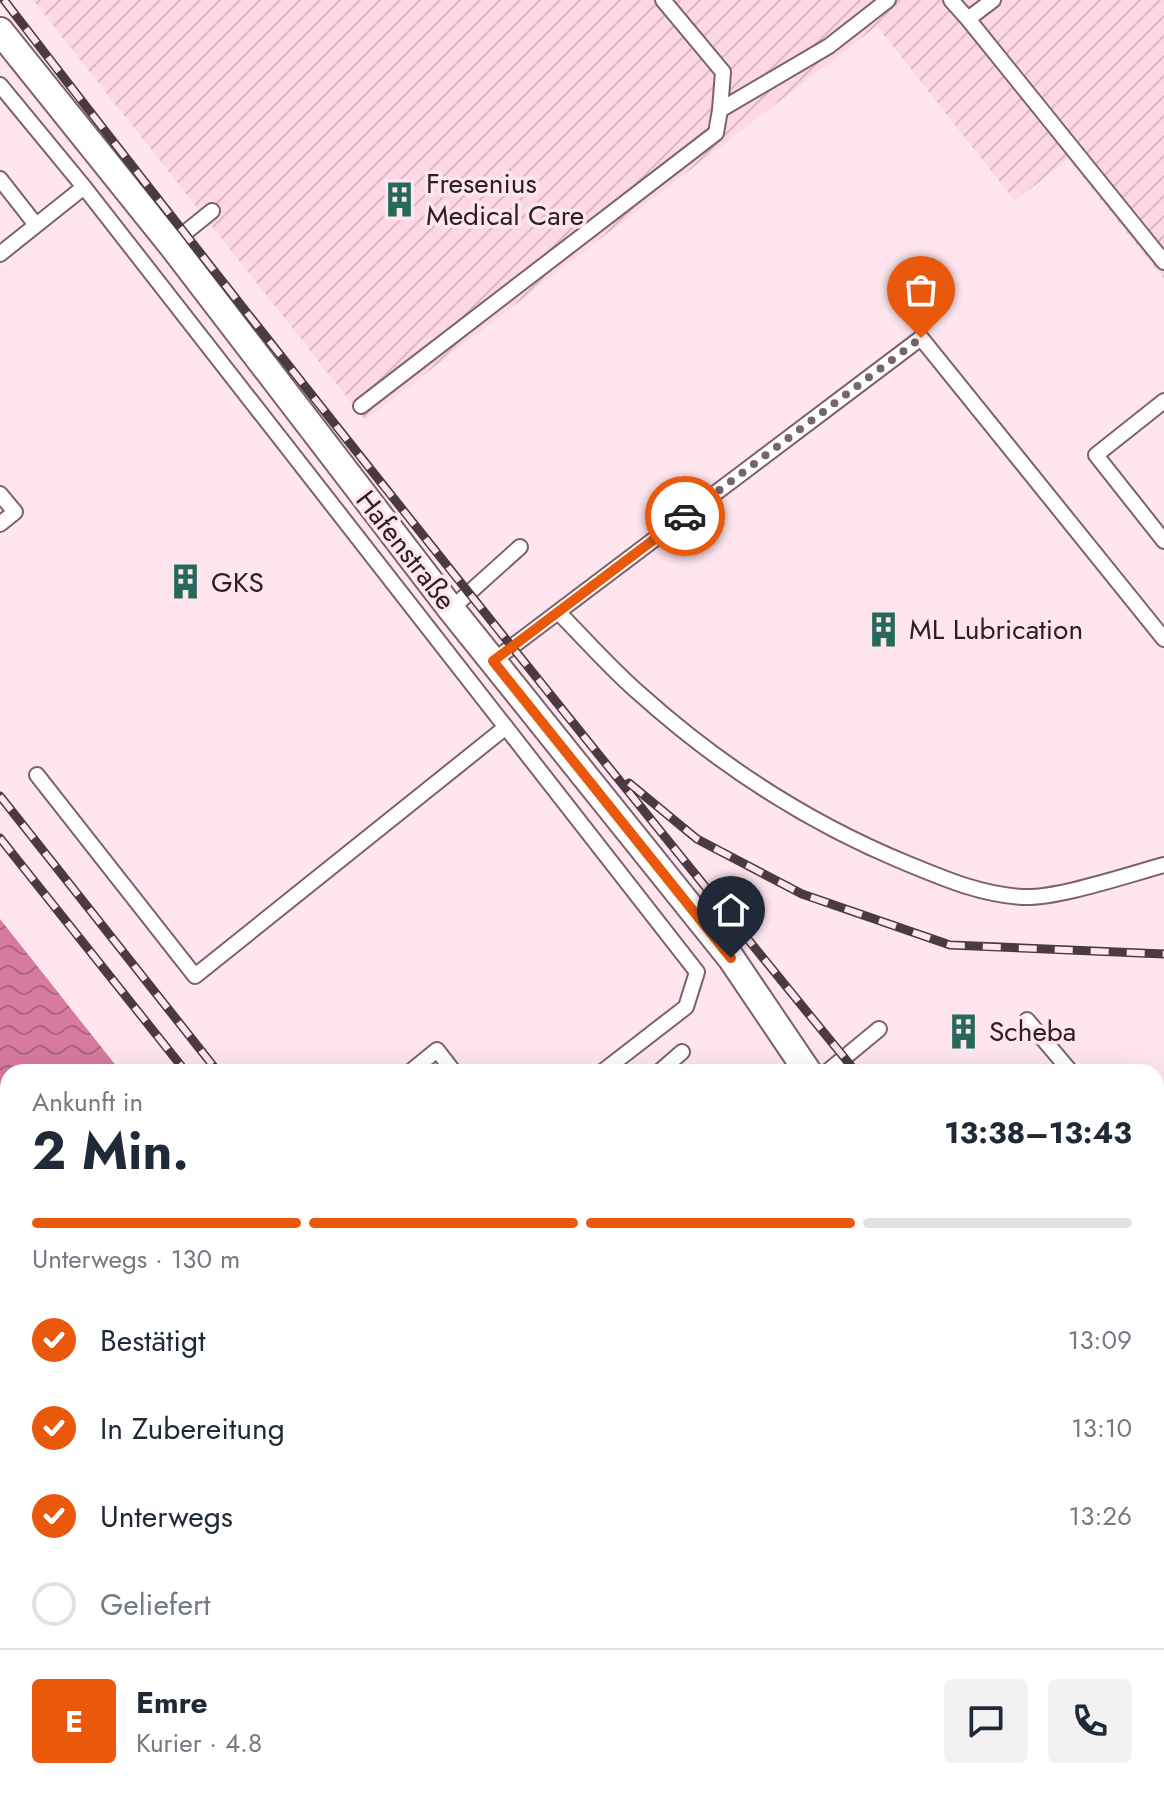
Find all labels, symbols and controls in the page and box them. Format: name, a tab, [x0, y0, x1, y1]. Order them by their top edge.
place label: Fresenius Medical Care	[426, 163, 584, 236]
building icon: Fresenius Medical Care	[381, 180, 419, 218]
pin	[887, 256, 955, 338]
icon: bag	[899, 268, 943, 312]
courier	[645, 476, 725, 556]
street label: Hafenstraße	[346, 481, 466, 619]
icon: car	[663, 494, 707, 538]
place label: GKS	[211, 562, 264, 603]
building icon: GKS	[166, 563, 204, 601]
place label: ML Lubrication	[909, 609, 1083, 650]
building icon: ML Lubrication	[864, 610, 902, 648]
pin	[697, 876, 765, 958]
icon: home	[709, 888, 753, 932]
place label: Scheba	[989, 1011, 1076, 1052]
building icon: Scheba	[944, 1012, 982, 1050]
text: Ankunft in	[32, 1083, 143, 1121]
text: 13:38–13:43	[944, 1111, 1132, 1154]
text: 2 Min.	[32, 1113, 189, 1189]
text: Unterwegs · 130 m	[32, 1240, 240, 1278]
icon: check	[32, 1318, 76, 1362]
text: Bestätigt	[100, 1319, 205, 1362]
text: 13:09	[1068, 1321, 1132, 1359]
icon: check	[32, 1406, 76, 1450]
text: In Zubereitung	[100, 1407, 285, 1450]
text: 13:10	[1071, 1409, 1132, 1447]
icon: check	[32, 1494, 76, 1538]
text: Unterwegs	[100, 1495, 233, 1538]
text: 13:26	[1069, 1497, 1132, 1535]
text: Geliefert	[100, 1583, 210, 1626]
button: chat	[944, 1679, 1028, 1763]
button: phone	[1048, 1679, 1132, 1763]
text: Emre	[136, 1681, 208, 1724]
text: E	[65, 1700, 83, 1743]
text: Kurier · 4.8	[136, 1724, 262, 1762]

